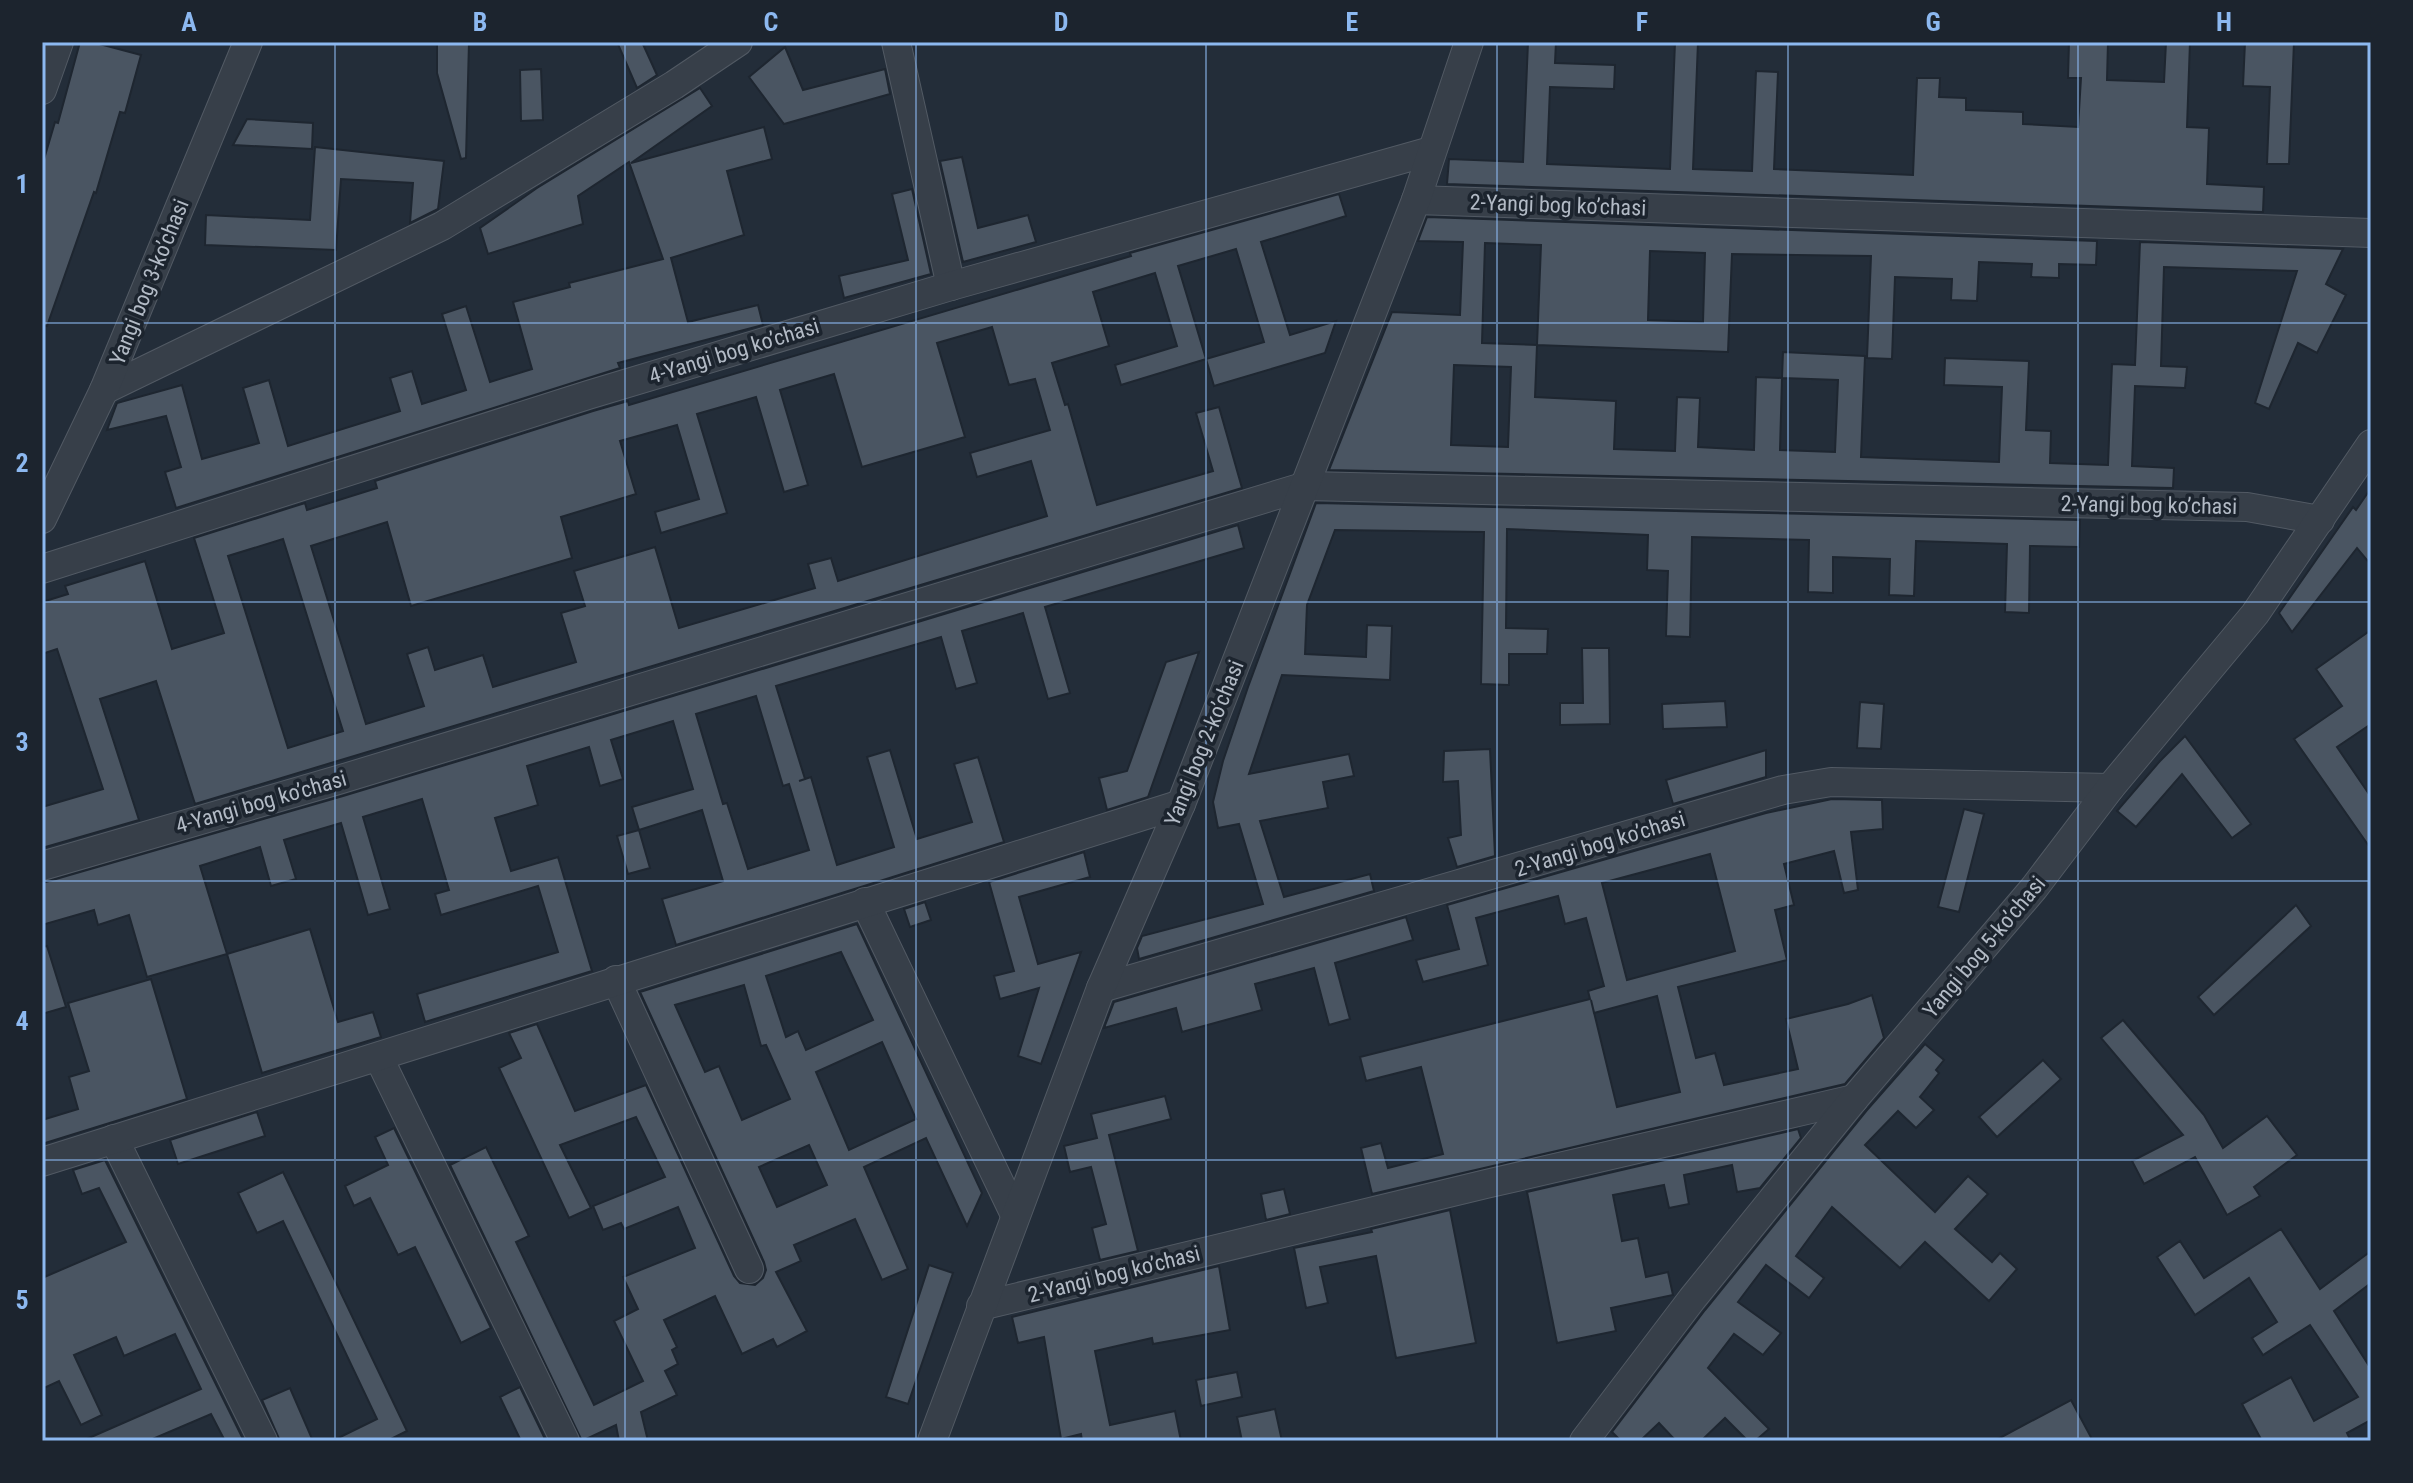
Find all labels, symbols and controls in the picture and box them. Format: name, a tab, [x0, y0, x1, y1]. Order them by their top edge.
text: A	[181, 7, 197, 37]
text: B	[473, 7, 487, 37]
text: C	[764, 7, 779, 37]
text: D	[1054, 7, 1068, 37]
text: E	[1346, 7, 1359, 37]
text: F	[1636, 7, 1648, 37]
text: G	[1925, 7, 1941, 37]
text: H	[2216, 7, 2232, 37]
text: 1	[15, 169, 29, 199]
street label: 2-Yangi bog koʼchasi	[1469, 189, 1647, 221]
street label: Yangi bog 3-koʼchasi	[104, 195, 194, 369]
street label: 4-Yangi bog koʼchasi	[646, 313, 822, 389]
text: 2	[15, 448, 29, 478]
street label: 2-Yangi bog koʼchasi	[2061, 491, 2237, 519]
street label: Yangi bog 2-koʼchasi	[1159, 656, 1249, 830]
text: 3	[15, 727, 29, 757]
street label: 4-Yangi bog koʼchasi	[173, 766, 349, 838]
street label: 2-Yangi bog koʼchasi	[1512, 806, 1688, 882]
street label: Yangi bog 5-koʼchasi	[1918, 871, 2050, 1023]
text: 4	[15, 1006, 29, 1036]
street label: 2-Yangi bog koʼchasi	[1025, 1241, 1203, 1307]
text: 5	[15, 1285, 29, 1315]

